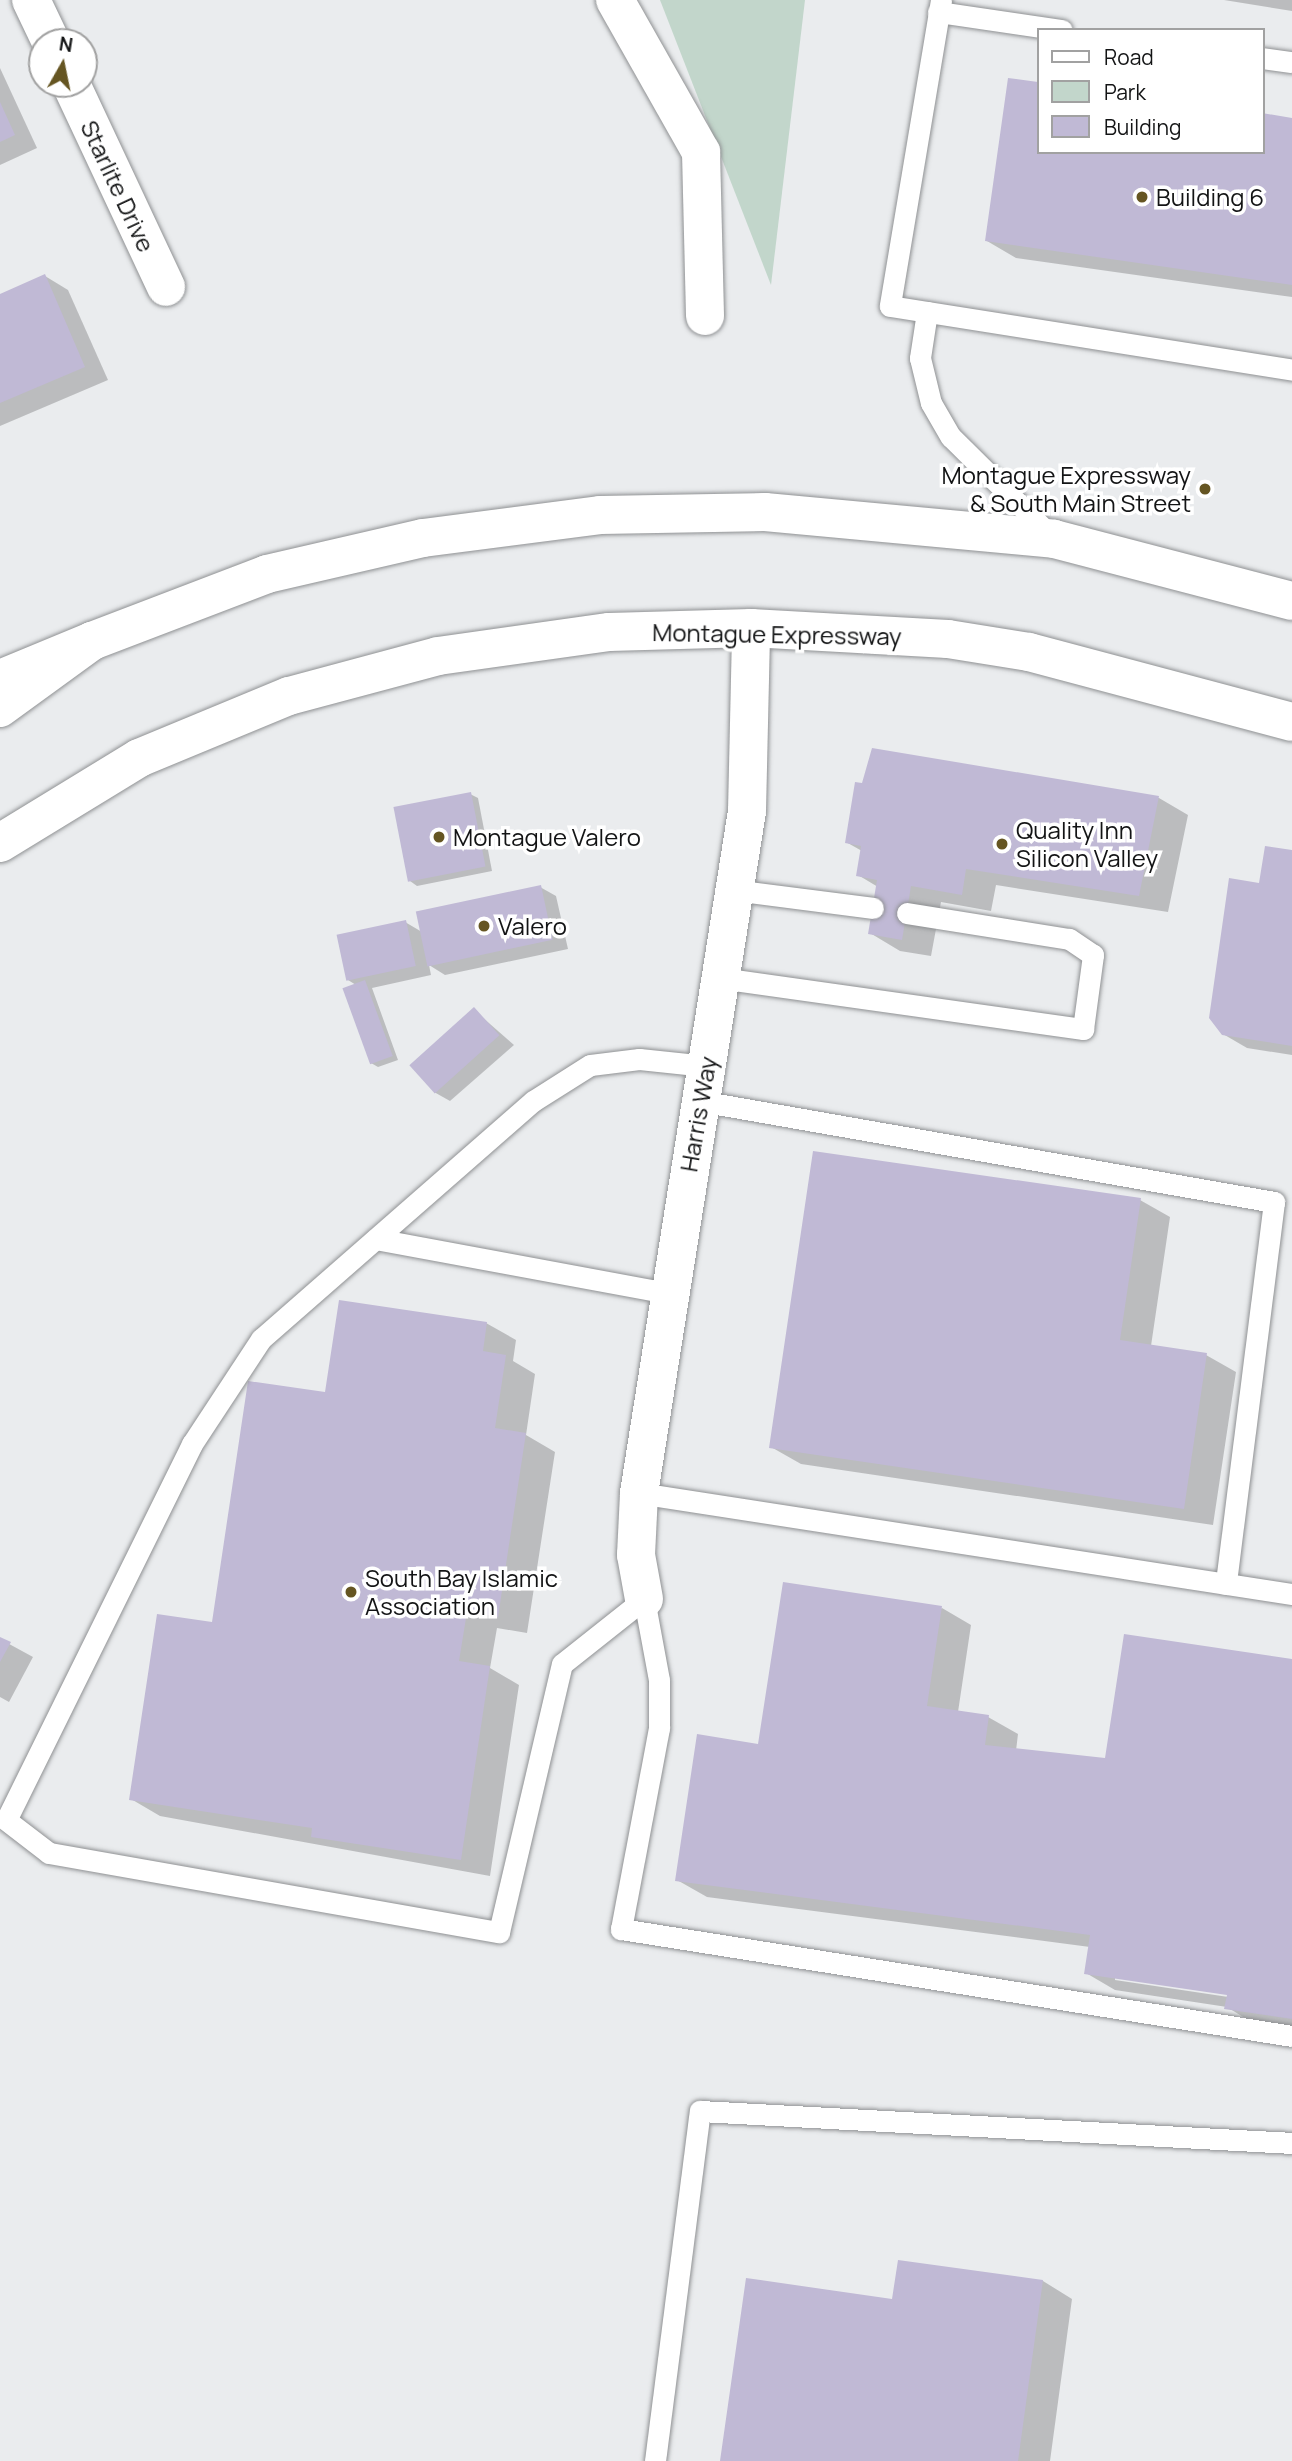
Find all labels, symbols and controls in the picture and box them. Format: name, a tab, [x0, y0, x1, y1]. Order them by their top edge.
north arrow	[28, 28, 98, 98]
legend	[1036, 28, 1264, 154]
text: N	[57, 30, 75, 58]
text: Road	[1104, 43, 1154, 71]
text: Park	[1104, 78, 1146, 106]
text: Building	[1104, 113, 1181, 141]
street label: Starlite Drive	[75, 116, 161, 256]
place label: Building 6	[1156, 183, 1264, 211]
marker: Building 6	[1134, 189, 1150, 205]
place label: Montague Expressway & South Main Street	[941, 461, 1191, 517]
marker: Montague Expressway & South Main Street	[1197, 481, 1213, 497]
street label: Montague Expressway	[652, 617, 902, 651]
place label: Quality Inn Silicon Valley	[1016, 816, 1158, 872]
place label: Montague Valero	[453, 823, 641, 851]
marker: Montague Valero	[431, 829, 447, 845]
marker: Quality Inn Silicon Valley	[994, 836, 1010, 852]
place label: Valero	[498, 912, 567, 940]
marker: Valero	[476, 918, 492, 934]
street label: Harris Way	[674, 1054, 722, 1174]
place label: South Bay Islamic Association	[365, 1564, 558, 1620]
marker: South Bay Islamic Association	[343, 1584, 359, 1600]

